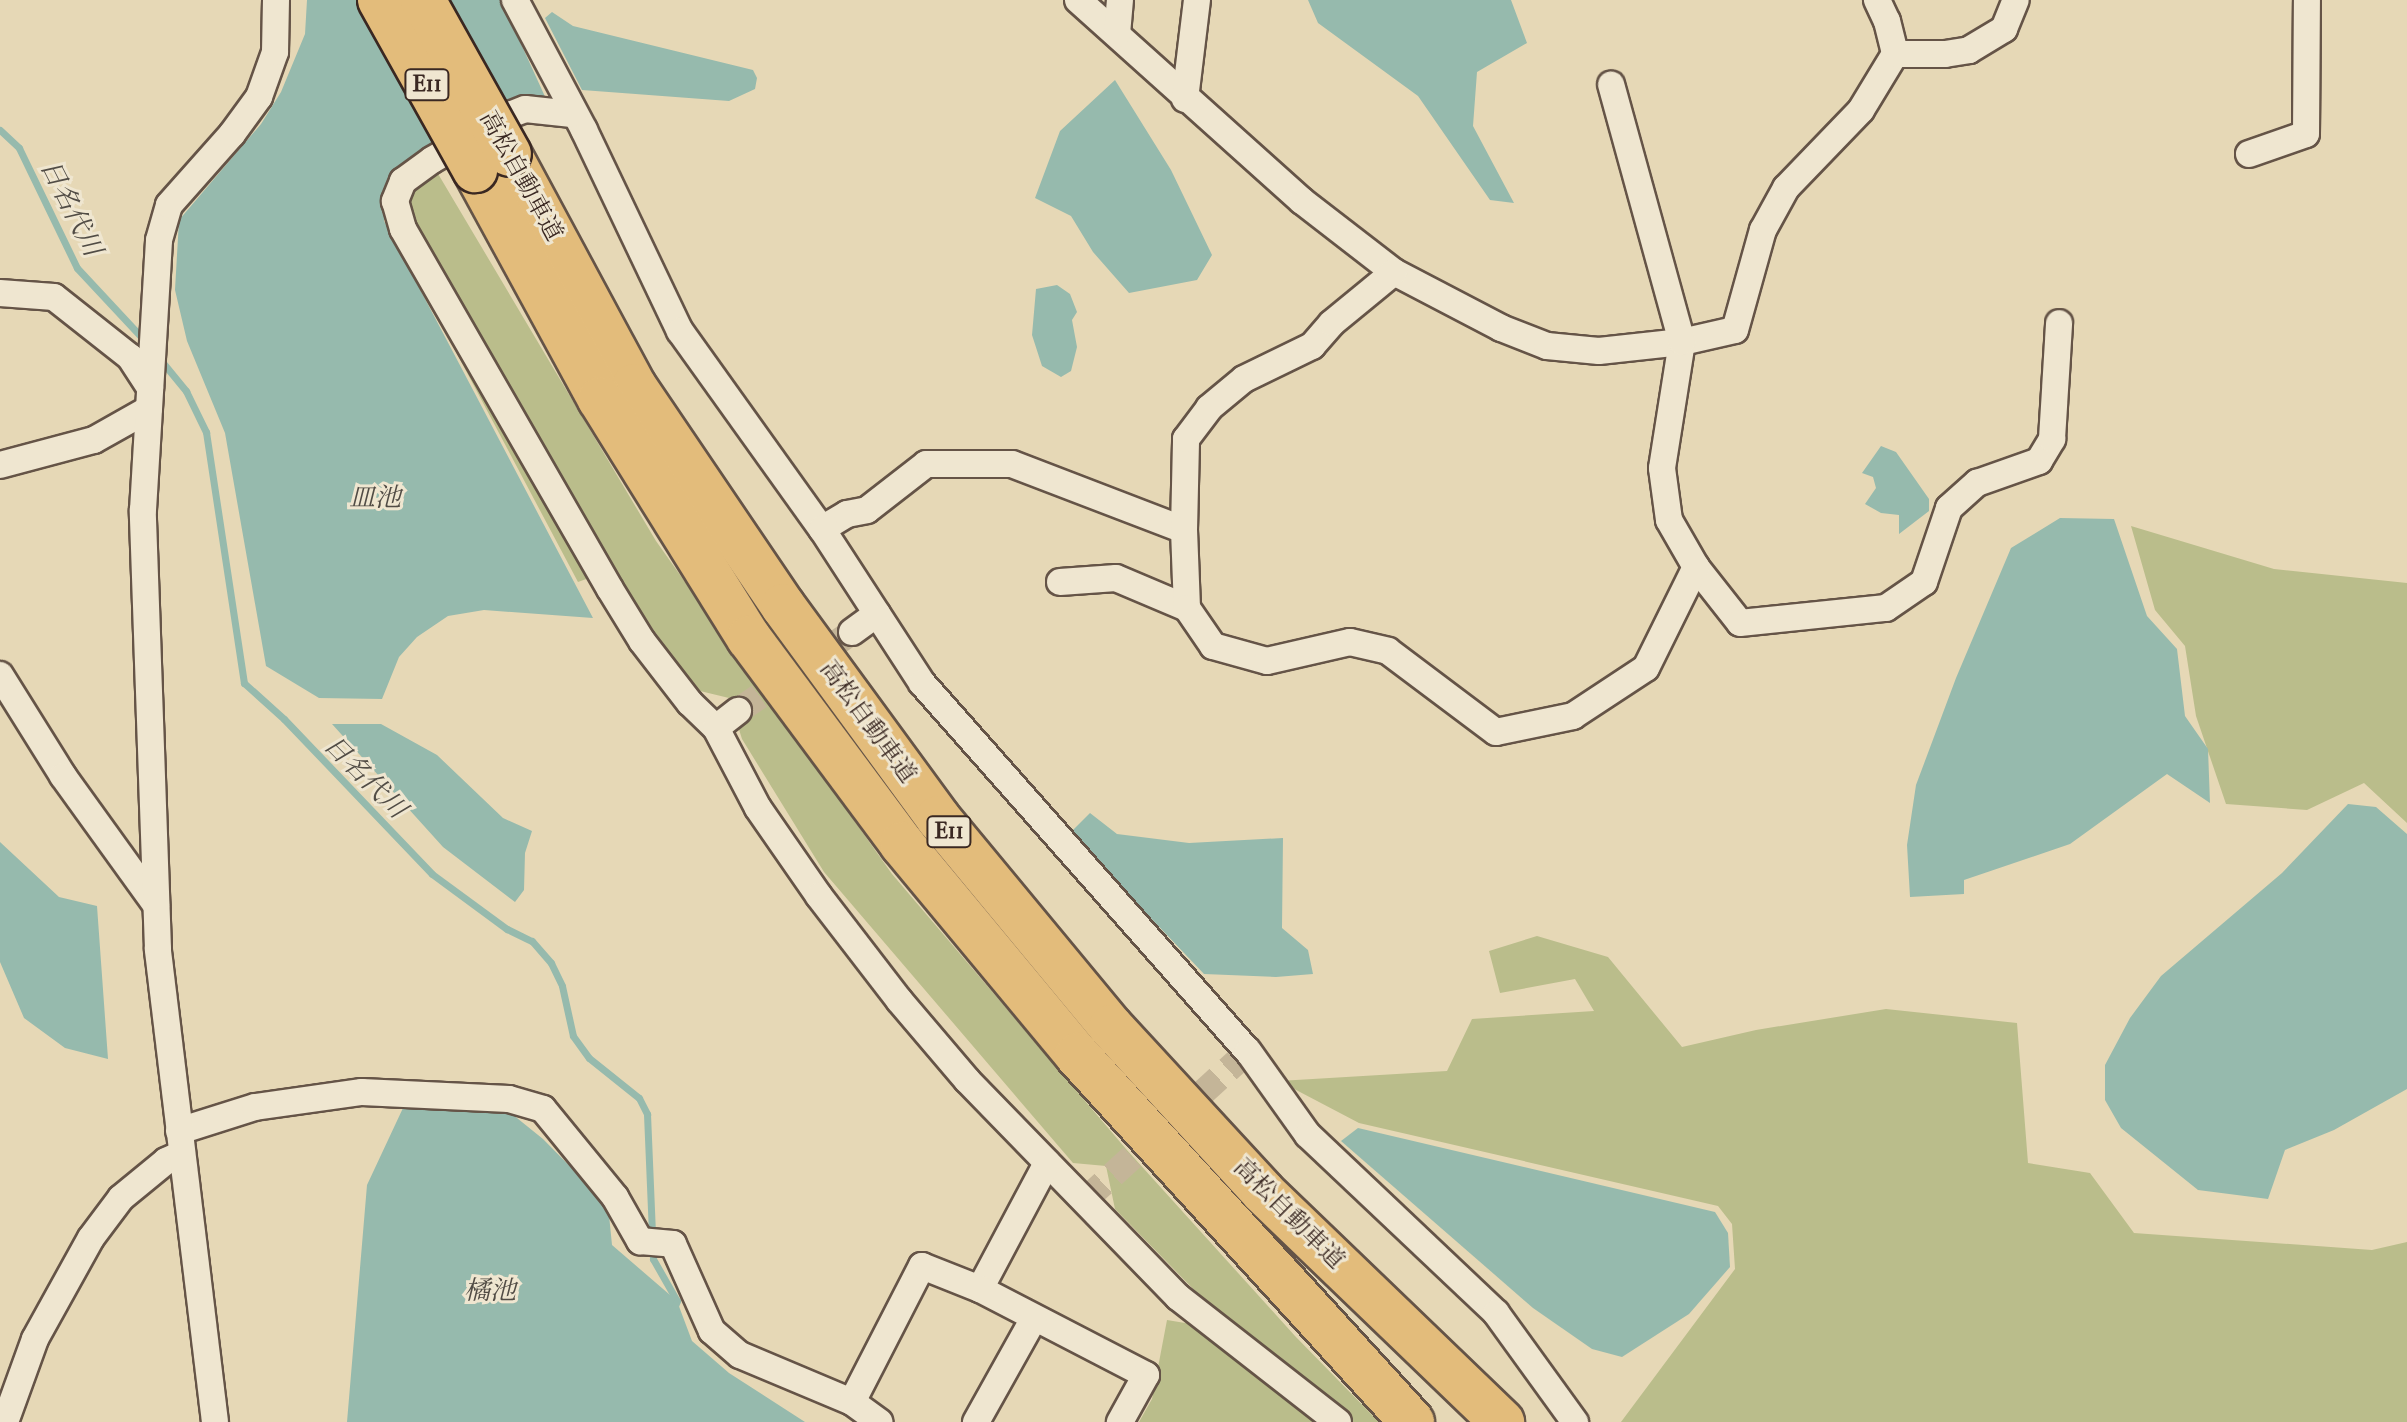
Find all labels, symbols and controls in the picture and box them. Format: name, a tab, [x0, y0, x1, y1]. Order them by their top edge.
road number: E11	[403, 67, 451, 103]
street label: 高松自動車道	[473, 106, 569, 246]
water label: 日名代川	[33, 155, 109, 261]
water label: 皿池	[349, 482, 401, 514]
street label: 高松自動車道	[814, 655, 922, 789]
water label: 日名代川	[317, 729, 413, 825]
road number: E11	[925, 814, 973, 850]
street label: 高松自動車道	[1228, 1153, 1350, 1275]
water label: 橘池	[464, 1275, 516, 1307]

